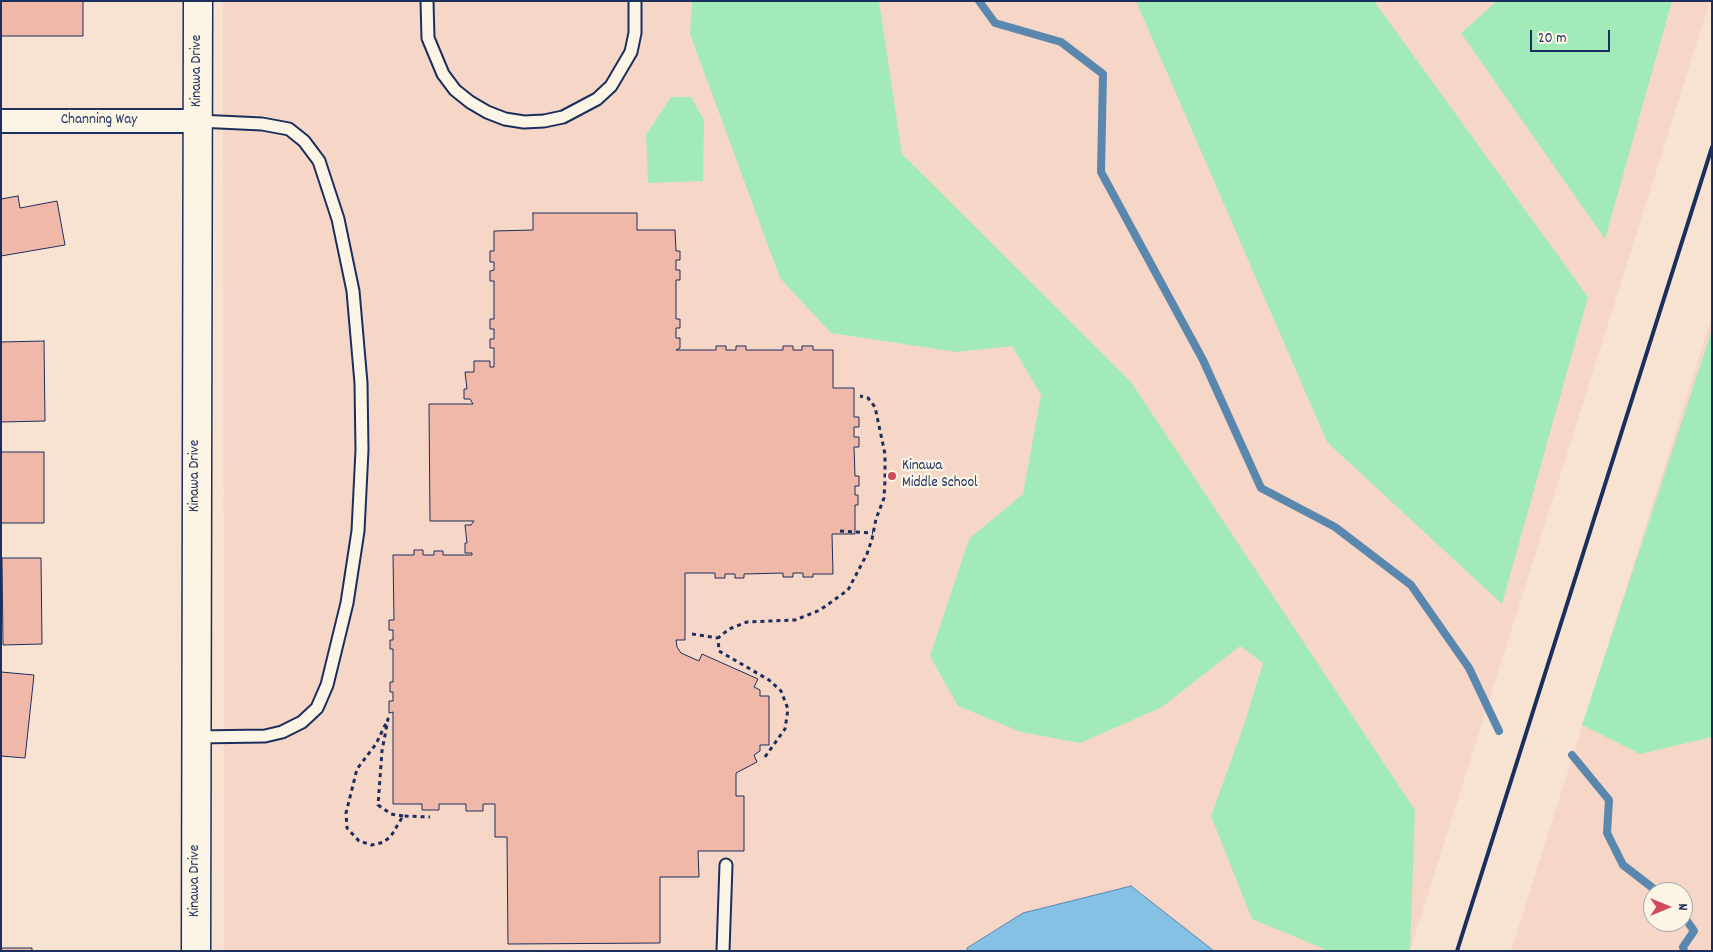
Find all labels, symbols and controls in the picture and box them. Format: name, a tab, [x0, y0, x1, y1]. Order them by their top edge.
scale bar	[1533, 20, 1613, 52]
text: 20 m	[1538, 28, 1566, 50]
street label: Kinawa Drive	[189, 35, 207, 107]
street label: Channing Way	[61, 112, 137, 130]
street label: Kinawa Drive	[187, 440, 205, 512]
place label: Kinawa Middle School	[902, 458, 978, 493]
marker: Kinawa Middle School	[886, 470, 898, 482]
street label: Kinawa Drive	[187, 845, 205, 917]
north arrow	[1643, 882, 1693, 932]
text: N	[1672, 904, 1692, 910]

